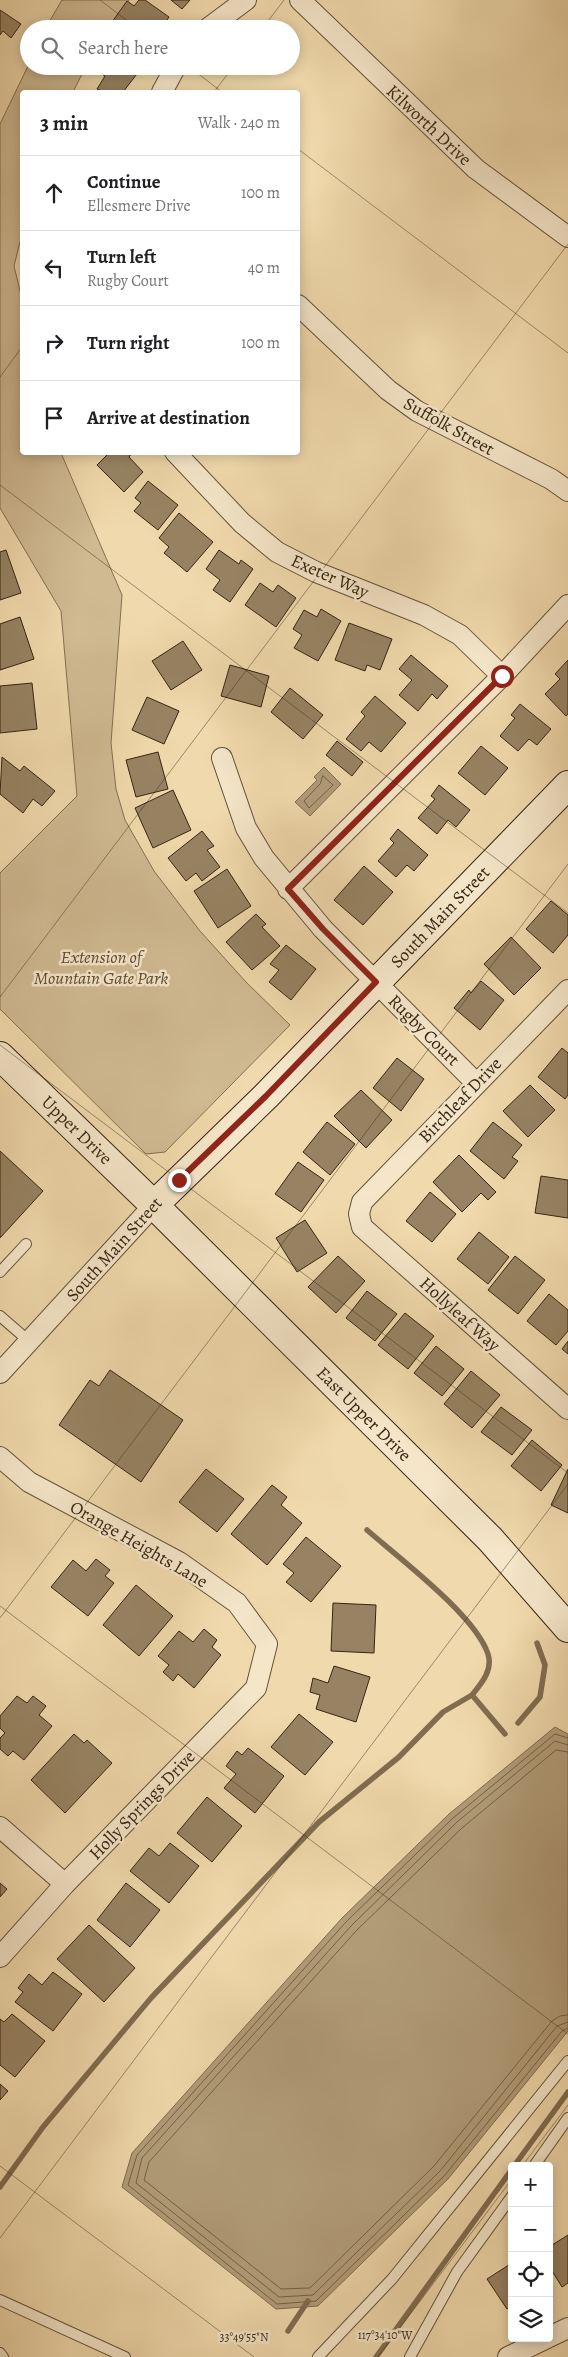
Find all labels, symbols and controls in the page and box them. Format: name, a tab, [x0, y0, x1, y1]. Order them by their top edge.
search box	[20, 20, 300, 75]
icon: search	[38, 34, 66, 62]
text: Search here	[78, 35, 168, 61]
street label: Kilworth Drive	[381, 79, 477, 171]
text: 3 min	[40, 109, 88, 137]
text: Walk · 240 m	[198, 112, 280, 134]
text: Continue	[87, 169, 161, 195]
icon: ahead	[40, 179, 68, 207]
text: 100 m	[241, 182, 280, 204]
text: Ellesmere Drive	[87, 195, 191, 217]
text: Turn left	[87, 244, 156, 270]
icon: left	[40, 254, 68, 282]
text: 40 m	[248, 257, 280, 279]
text: Rugby Court	[87, 270, 169, 292]
icon: right	[40, 329, 68, 357]
text: Turn right	[87, 330, 169, 356]
text: 100 m	[241, 332, 280, 354]
street label: Suffolk Street	[399, 391, 499, 461]
icon: arrive	[40, 404, 68, 432]
text: Arrive at destination	[87, 405, 250, 431]
street label: Exeter Way	[287, 548, 374, 604]
route start	[491, 665, 514, 688]
street label: South Main Street	[385, 861, 495, 973]
park label: Extension of Mountain Gate Park	[34, 945, 168, 990]
street label: Rugby Court	[383, 989, 465, 1071]
street label: Birchleaf Drive	[413, 1052, 507, 1148]
street label: Upper Drive	[36, 1090, 118, 1170]
route end	[168, 1169, 191, 1192]
street label: South Main Street	[61, 1191, 168, 1307]
street label: Hollyleaf Way	[415, 1271, 506, 1357]
street label: East Upper Drive	[311, 1361, 417, 1467]
street label: Orange Heights Lane	[66, 1495, 212, 1593]
street label: Holly Springs Drive	[83, 1745, 201, 1865]
map controls	[508, 2162, 553, 2342]
button: +	[508, 2162, 553, 2207]
button: −	[508, 2207, 553, 2252]
button: locate	[508, 2252, 553, 2297]
button: layers	[508, 2297, 553, 2342]
text: 117°34'10"W	[358, 2327, 413, 2343]
text: 33°49'55"N	[219, 2329, 269, 2345]

